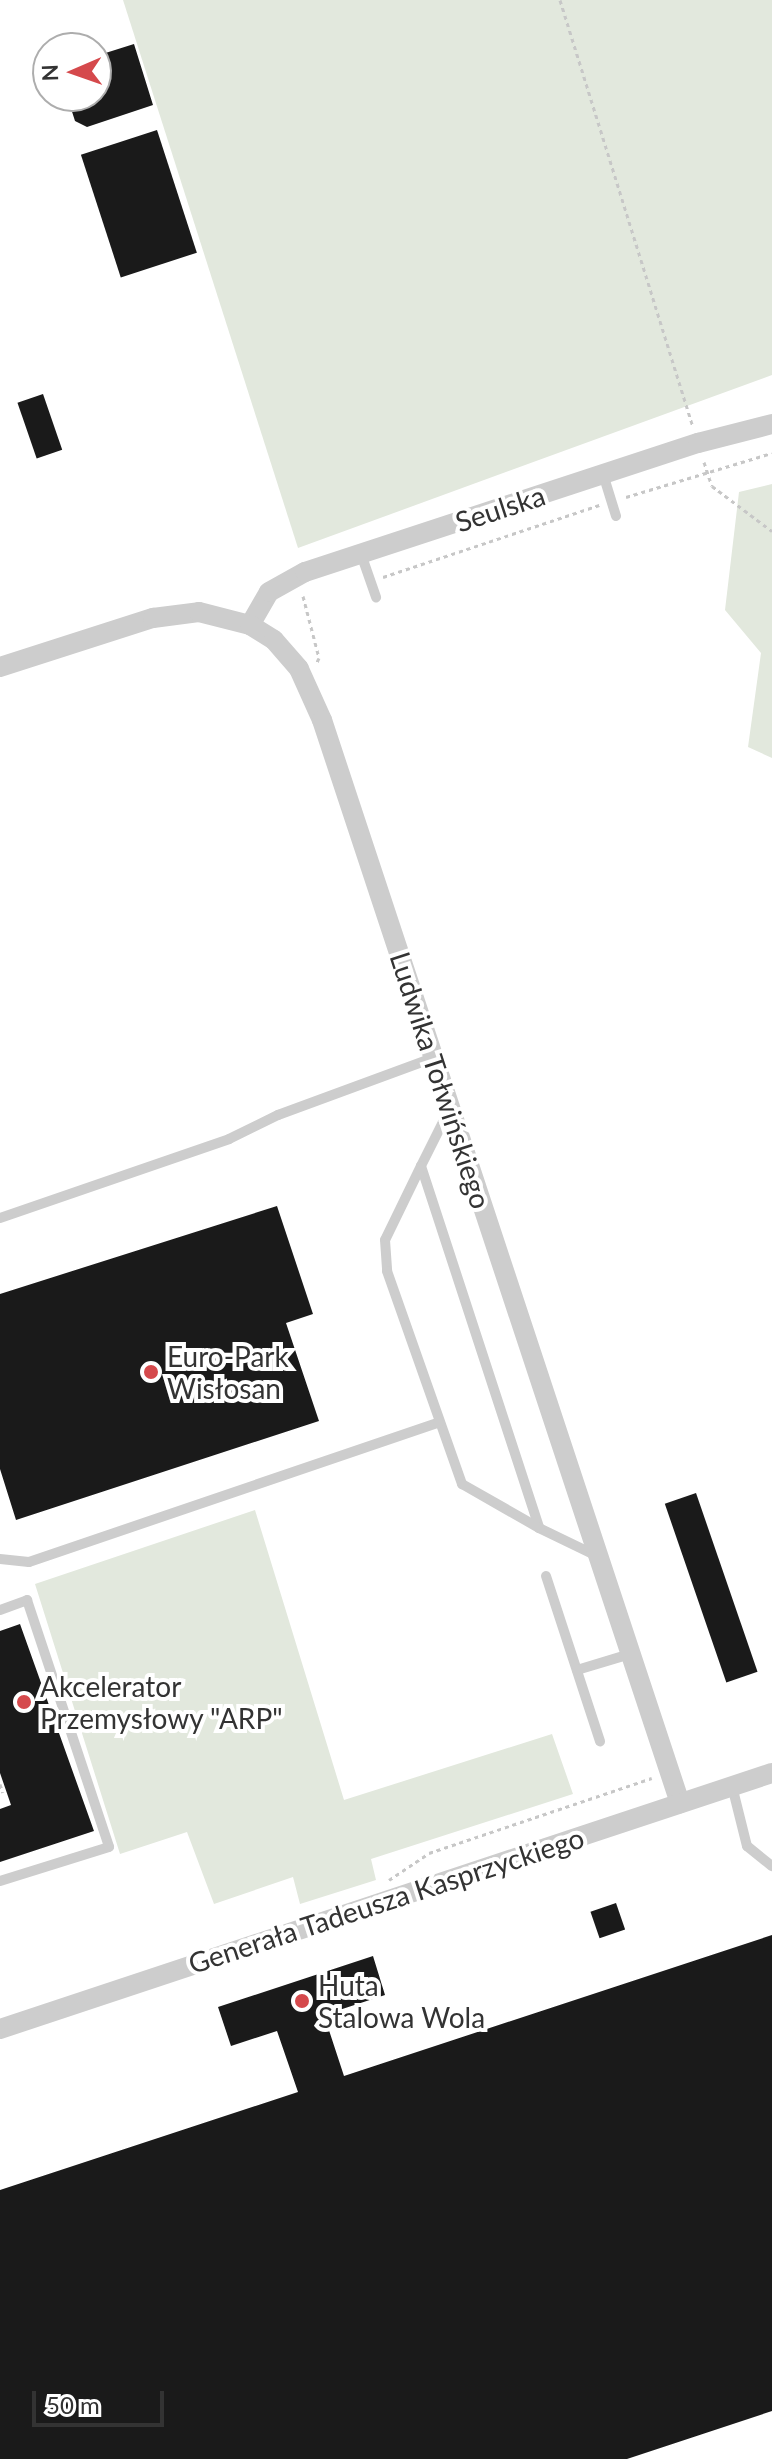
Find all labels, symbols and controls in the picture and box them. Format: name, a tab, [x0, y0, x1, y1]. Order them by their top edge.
north arrow	[32, 32, 112, 112]
text: N	[36, 64, 63, 82]
street label: Seulska	[451, 478, 549, 538]
street label: Ludwika Tołwińskiego	[383, 947, 499, 1213]
place label: Euro-Park Wisłosan	[167, 1339, 289, 1405]
marker: Euro-Park Wisłosan	[142, 1363, 160, 1381]
place label: Akcelerator Przemysłowy "ARP"	[40, 1669, 283, 1735]
marker: Akcelerator Przemysłowy "ARP"	[15, 1693, 33, 1711]
street label: Generała Tadeusza Kasprzyckiego	[184, 1820, 588, 1980]
place label: Huta Stalowa Wola	[318, 1968, 486, 2034]
marker: Huta Stalowa Wola	[293, 1992, 311, 2010]
scale bar	[36, 2375, 168, 2425]
text: 50 m	[46, 2390, 100, 2419]

